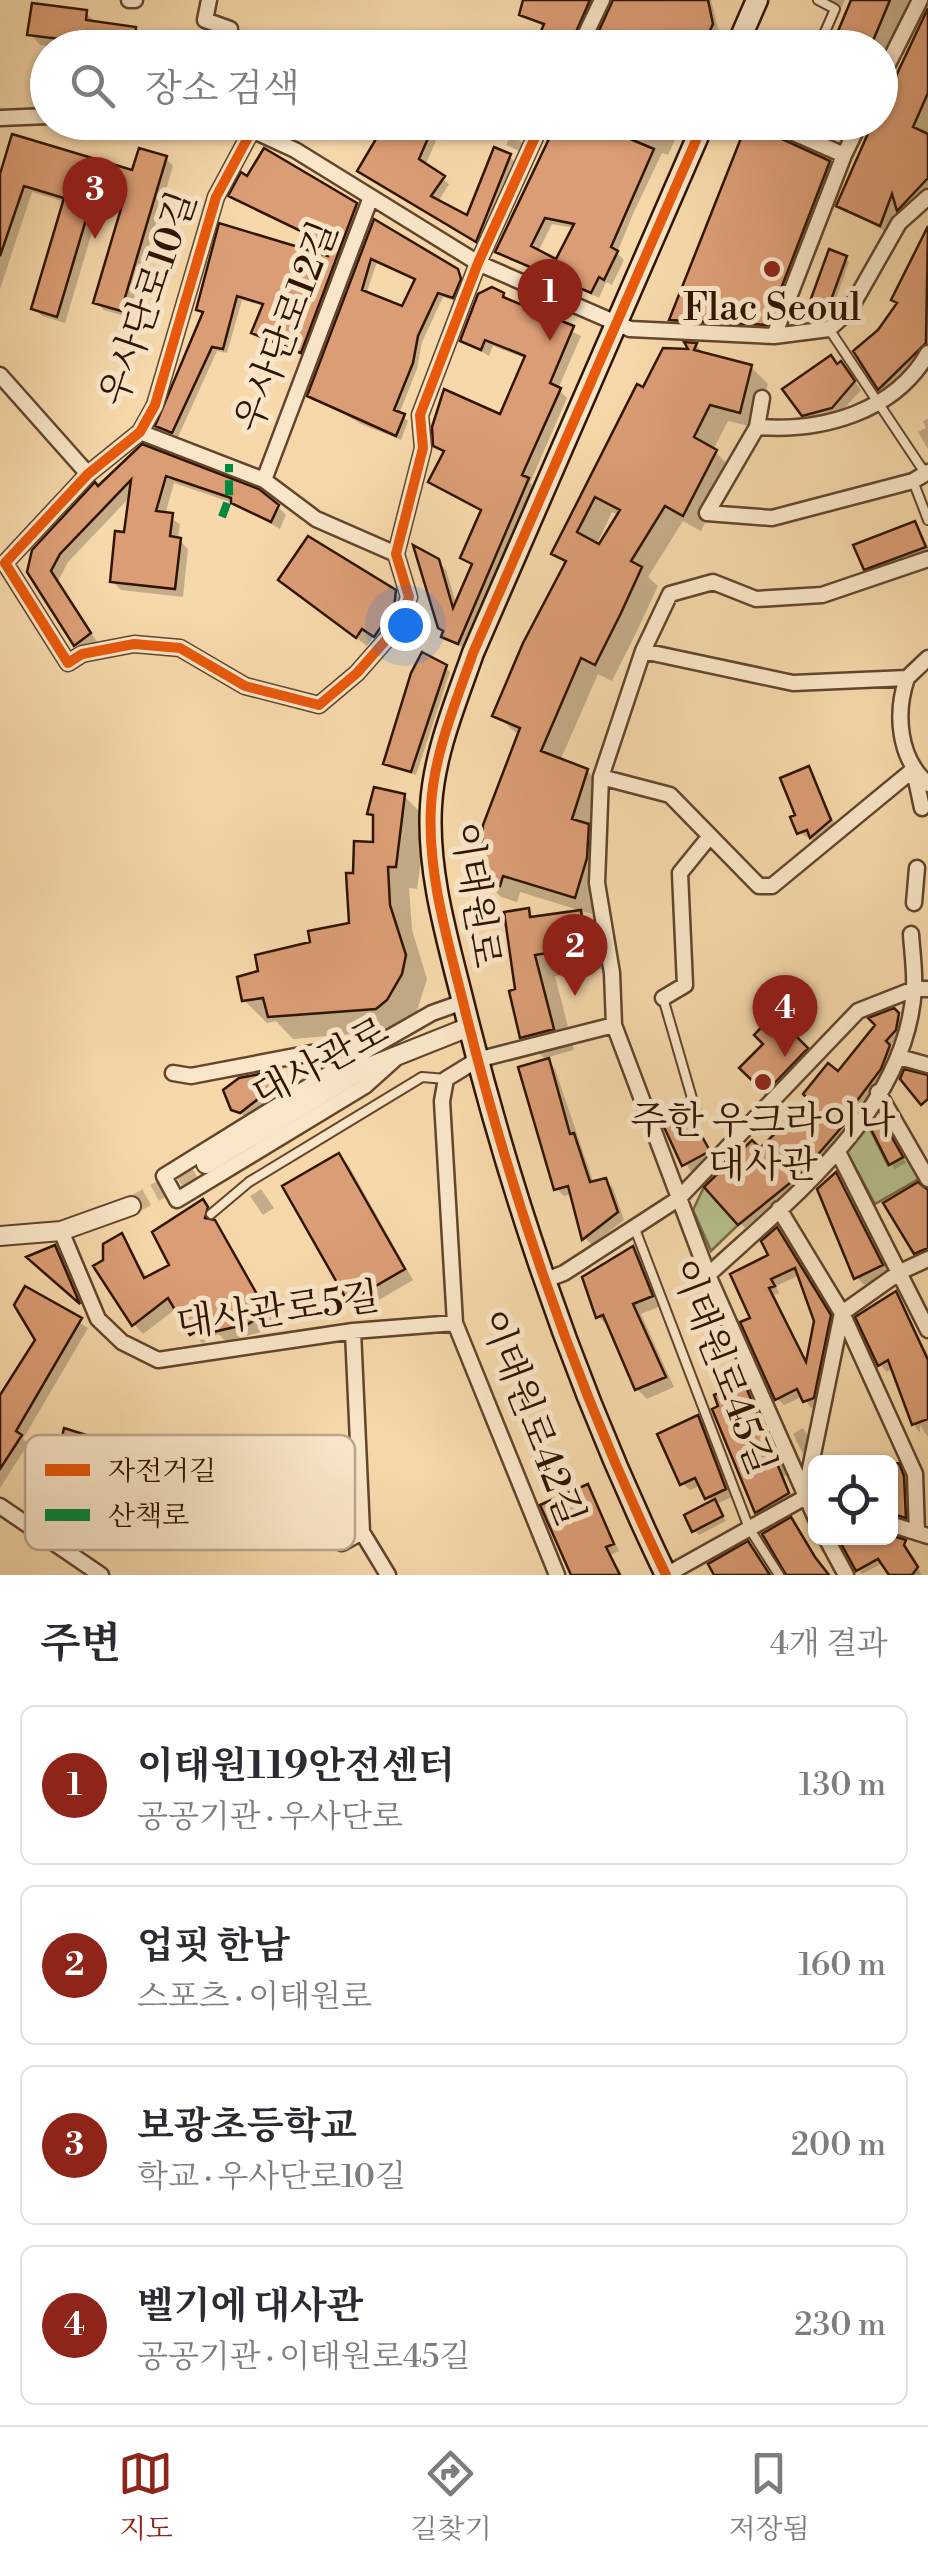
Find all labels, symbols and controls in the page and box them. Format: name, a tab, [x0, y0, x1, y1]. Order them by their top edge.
search box	[30, 30, 898, 140]
icon: search	[65, 58, 120, 113]
text: 장소 검색	[145, 66, 300, 113]
pin: 3	[62, 156, 128, 239]
street label: 우사단로10길	[90, 185, 208, 413]
street label: 우사단로12길	[225, 215, 349, 439]
pin: 1	[518, 258, 582, 341]
marker: Flac Seoul	[761, 258, 783, 280]
place label: Flac Seoul	[683, 285, 861, 332]
your location	[380, 600, 431, 651]
street label: 이태원로	[440, 819, 510, 971]
pin: 2	[542, 914, 608, 996]
pin: 4	[752, 974, 818, 1057]
street label: 대사관로	[245, 1008, 397, 1118]
marker: 주한 우크라이나 대사관	[752, 1071, 774, 1093]
place label: 주한 우크라이나 대사관	[631, 1098, 896, 1189]
street label: 이태원로45길	[659, 1253, 785, 1481]
street label: 대사관로5길	[173, 1273, 383, 1349]
street label: 이태원로42길	[468, 1303, 594, 1533]
legend	[25, 1435, 355, 1550]
text: 자전거길	[108, 1454, 216, 1489]
map controls	[808, 1455, 898, 1545]
button: locate	[808, 1455, 898, 1545]
text: 산책로	[108, 1499, 189, 1534]
text: 주변	[40, 1618, 121, 1671]
text: 4개 결과	[770, 1624, 888, 1664]
text: 이태원119안전센터	[137, 1743, 455, 1790]
text: 1	[67, 1765, 82, 1805]
text: 130 m	[799, 1765, 886, 1805]
text: 공공기관 · 우사단로	[137, 1797, 403, 1837]
text: 업핏 한남	[137, 1923, 290, 1970]
text: 2	[64, 1945, 85, 1985]
text: 160 m	[798, 1945, 886, 1985]
text: 스포츠 · 이태원로	[137, 1977, 372, 2017]
text: 보광초등학교	[137, 2103, 357, 2150]
text: 3	[65, 2125, 84, 2165]
text: 200 m	[791, 2125, 886, 2165]
text: 학교 · 우사단로10길	[137, 2157, 406, 2197]
text: 벨기에 대사관	[137, 2283, 363, 2330]
text: 4	[64, 2305, 85, 2345]
text: 230 m	[794, 2305, 886, 2345]
text: 공공기관 · 이태원로45길	[137, 2337, 470, 2377]
tab: 지도	[118, 2446, 173, 2547]
tab: 길찾기	[410, 2446, 491, 2547]
tab: 저장됨	[728, 2446, 810, 2547]

